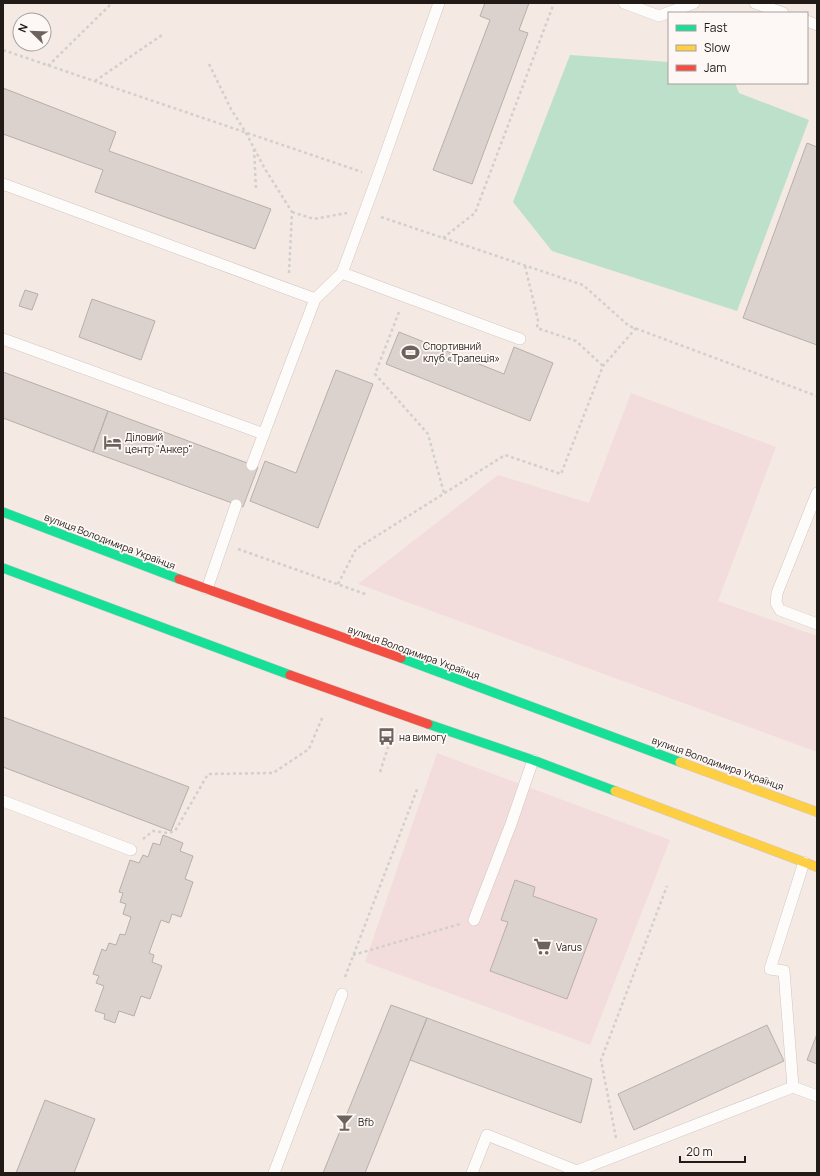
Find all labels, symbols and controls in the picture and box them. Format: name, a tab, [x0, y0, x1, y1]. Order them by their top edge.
north arrow	[12, 12, 52, 52]
legend	[668, 12, 808, 84]
text: Fast	[704, 19, 728, 36]
text: N	[14, 21, 31, 34]
text: Slow	[704, 39, 730, 56]
text: Jam	[704, 59, 726, 76]
place label: Спортивний клуб «Трапеція»	[423, 339, 500, 365]
sports icon: Спортивний клуб «Трапеція»	[400, 342, 420, 362]
place label: Діловий центр "Анкер"	[125, 430, 193, 456]
hotel icon: Діловий центр "Анкер"	[102, 433, 122, 453]
street label: вулиця Володимира Українця	[42, 509, 178, 573]
street label: вулиця Володимира Українця	[346, 622, 482, 682]
bus stop icon: на вимогу	[376, 727, 396, 747]
place label: на вимогу	[399, 730, 447, 744]
street label: вулиця Володимира Українця	[650, 733, 786, 793]
supermarket icon: Varus	[533, 937, 553, 957]
place label: Varus	[556, 940, 582, 954]
bar icon: Bfb	[335, 1112, 355, 1132]
place label: Bfb	[358, 1115, 374, 1129]
scale bar	[680, 1138, 745, 1164]
text: 20 m	[686, 1143, 713, 1160]

